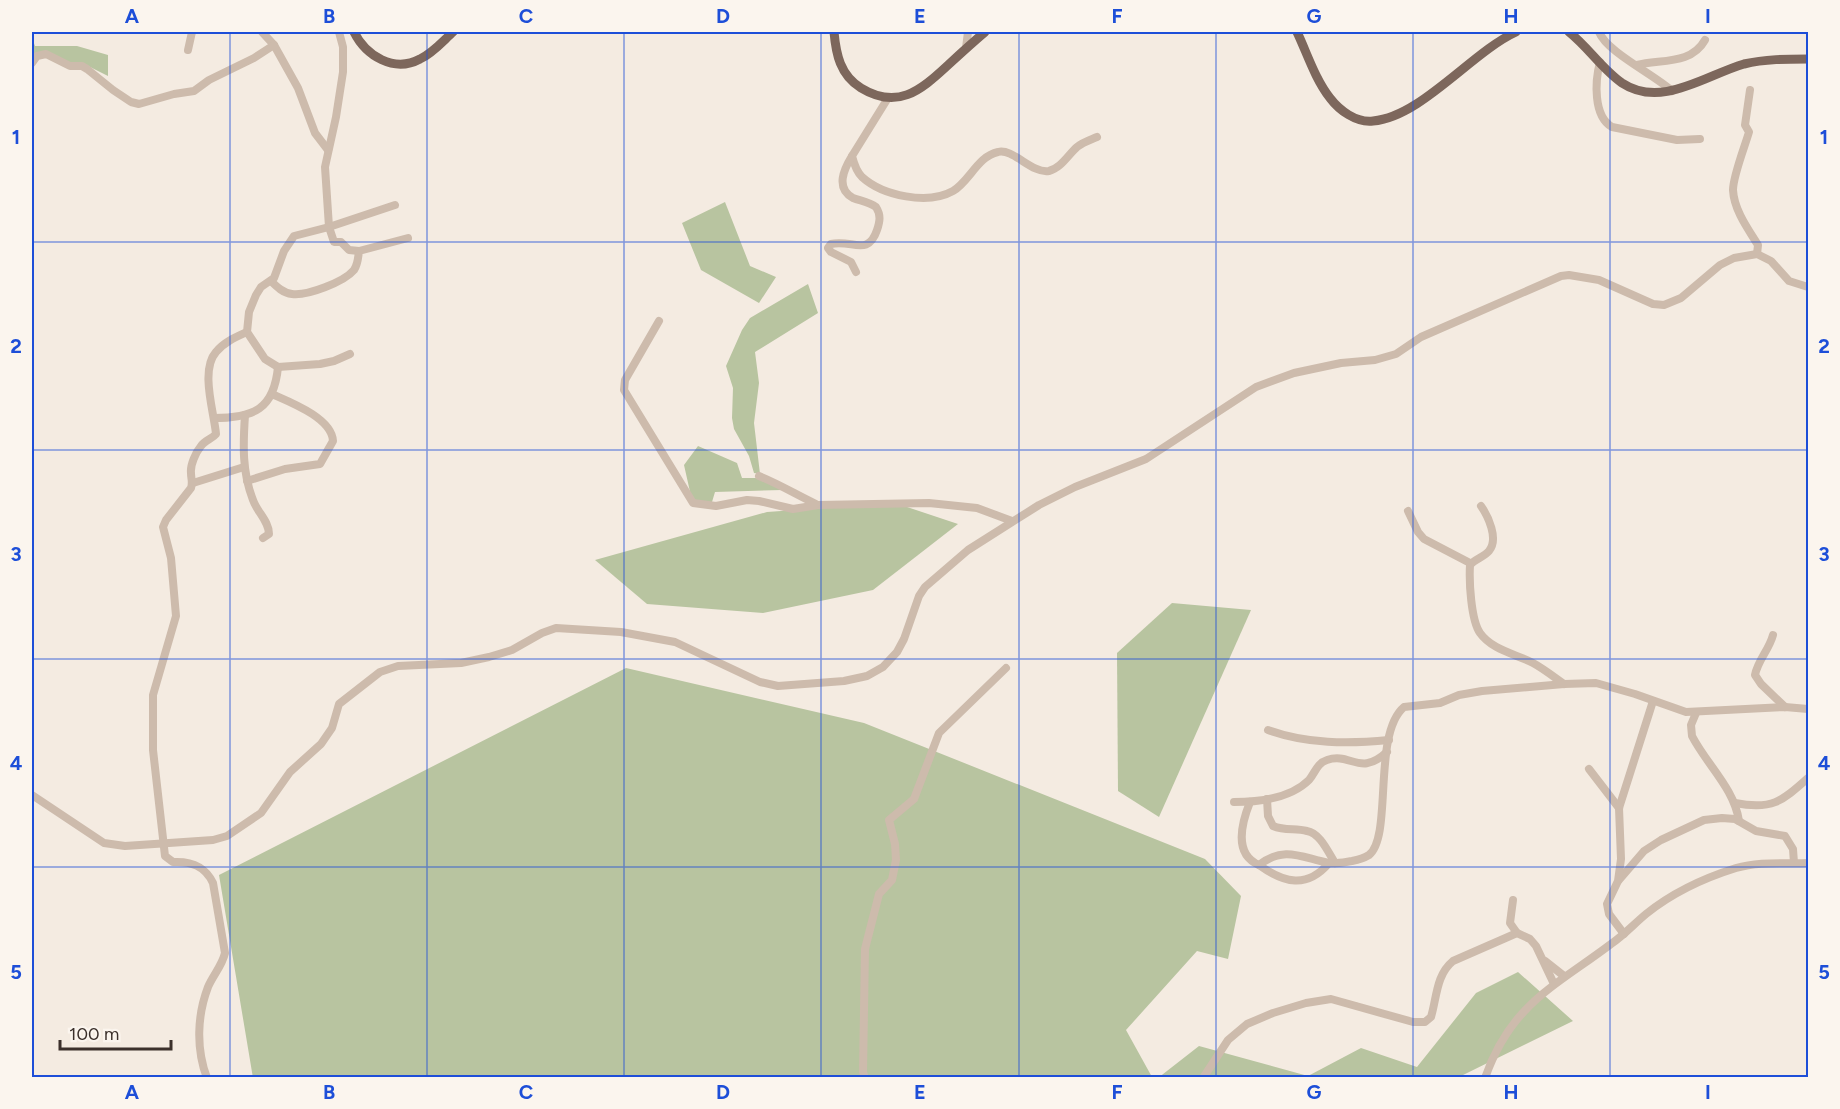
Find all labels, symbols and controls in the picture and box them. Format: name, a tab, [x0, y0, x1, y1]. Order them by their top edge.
text: A	[125, 4, 140, 28]
text: B	[323, 4, 335, 28]
text: C	[519, 4, 533, 28]
text: D	[716, 4, 730, 28]
text: E	[914, 4, 926, 28]
text: F	[1111, 4, 1123, 28]
text: G	[1307, 4, 1322, 28]
text: H	[1504, 4, 1519, 28]
text: I	[1705, 4, 1711, 28]
text: 1	[12, 125, 20, 149]
text: 1	[1820, 125, 1828, 149]
text: 2	[10, 334, 22, 358]
text: 2	[1818, 334, 1830, 358]
text: 3	[10, 542, 22, 566]
text: 3	[1818, 542, 1830, 566]
text: 4	[10, 751, 23, 775]
text: 4	[1818, 751, 1831, 775]
text: 5	[10, 960, 22, 984]
text: 5	[1818, 960, 1830, 984]
scale bar	[60, 1013, 171, 1051]
text: 100 m	[69, 1023, 119, 1045]
text: A	[125, 1080, 140, 1104]
text: B	[323, 1080, 335, 1104]
text: C	[519, 1080, 533, 1104]
text: D	[716, 1080, 730, 1104]
text: E	[914, 1080, 926, 1104]
text: F	[1111, 1080, 1123, 1104]
text: G	[1307, 1080, 1322, 1104]
text: H	[1504, 1080, 1519, 1104]
text: I	[1705, 1080, 1711, 1104]

